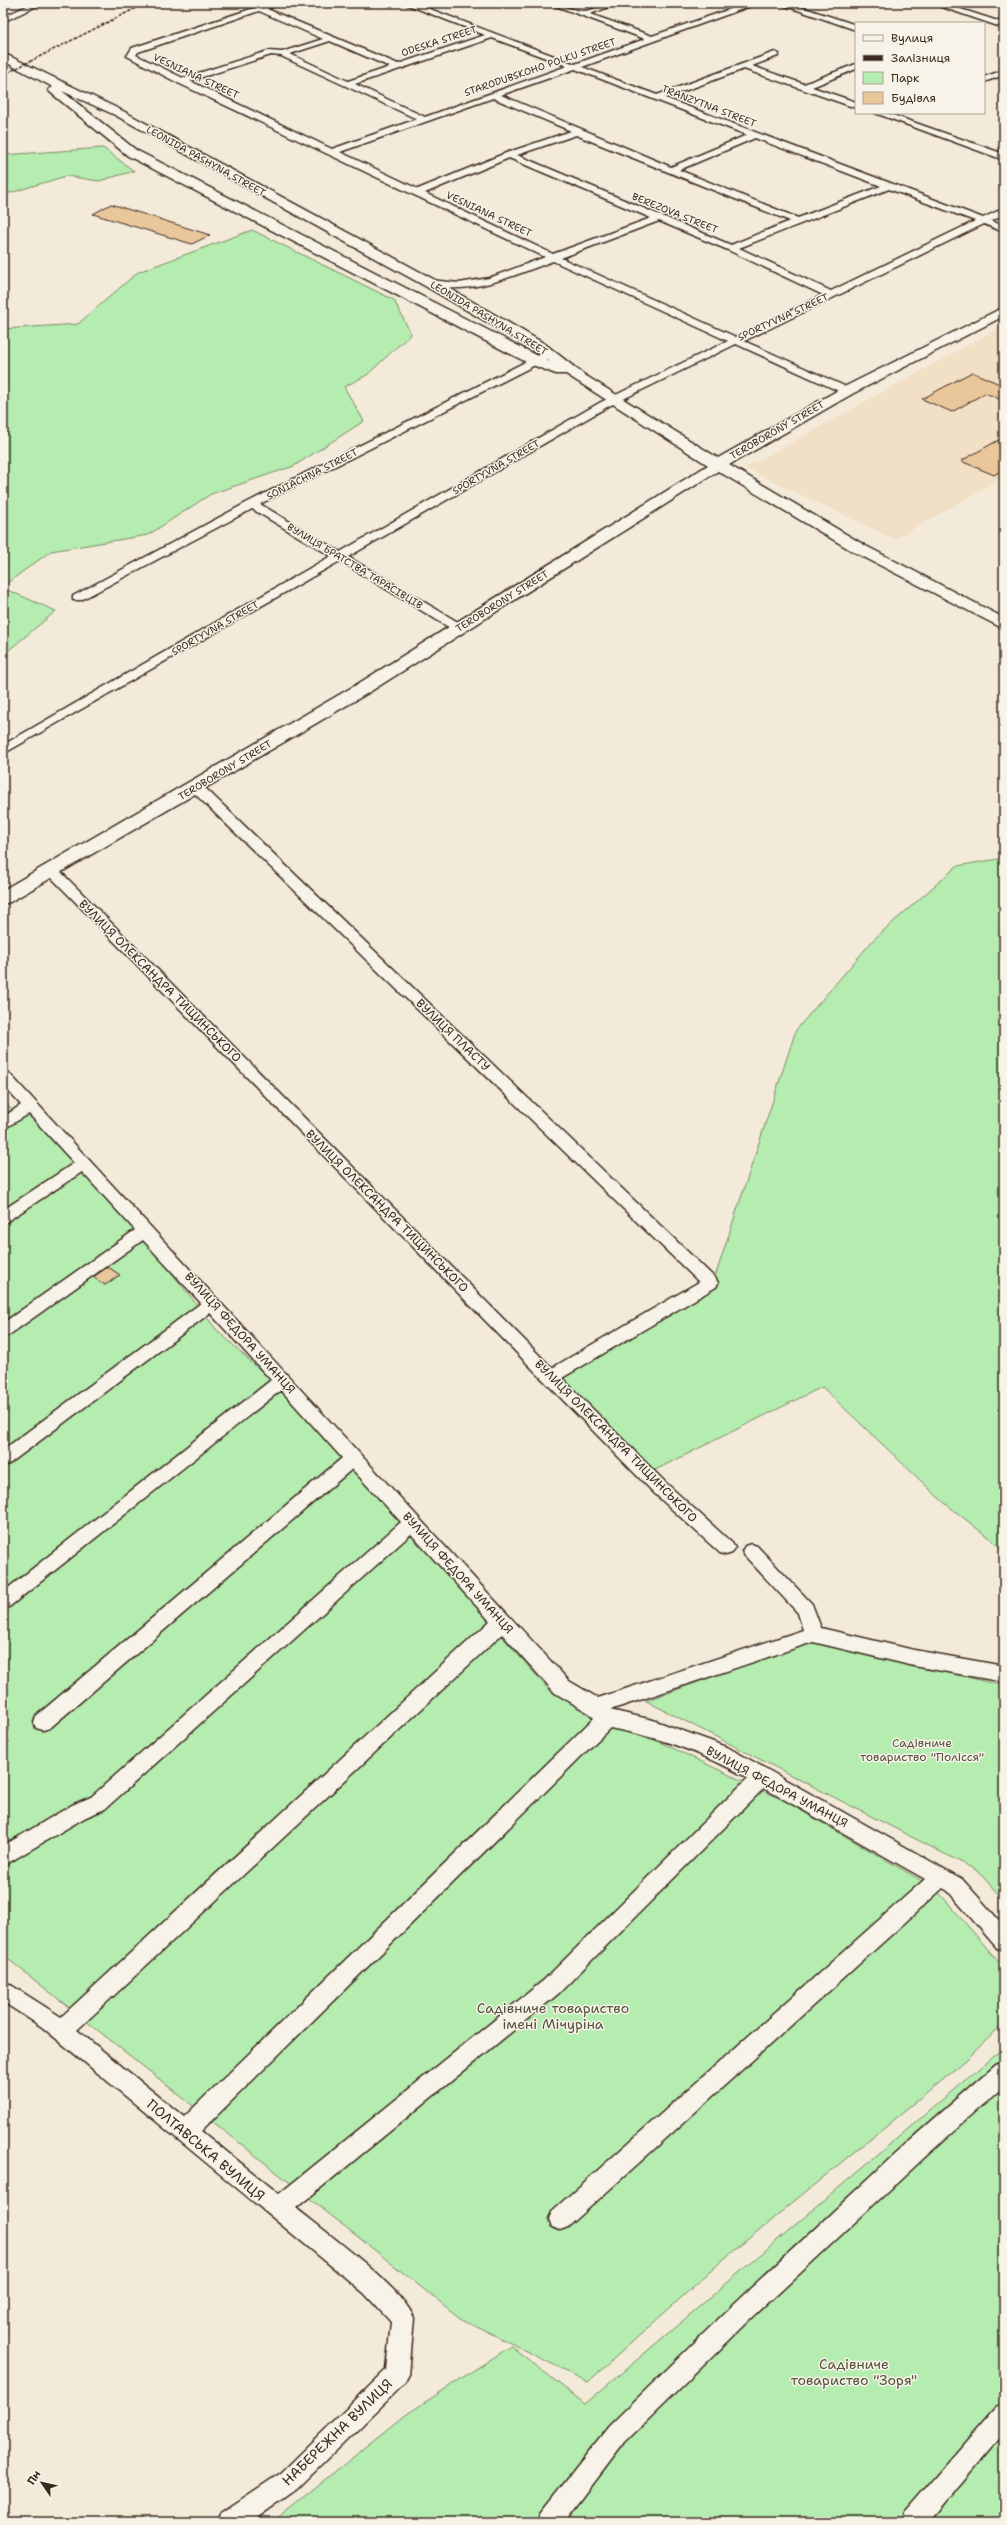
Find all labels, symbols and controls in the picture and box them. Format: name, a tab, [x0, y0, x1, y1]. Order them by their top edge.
legend	[855, 22, 985, 114]
street label: ODESKA STREET	[399, 23, 479, 59]
text: Вулиця	[891, 30, 933, 46]
street label: STARODUBSKOHO POLKU STREET	[463, 35, 617, 99]
street label: VESNIANA STREET	[151, 50, 241, 102]
text: Залізниця	[891, 50, 950, 66]
text: Парк	[891, 70, 920, 86]
street label: TRANZYTNA STREET	[660, 82, 758, 130]
text: Будівля	[891, 90, 936, 106]
street label: LEONIDA PASHYNA STREET	[144, 123, 268, 199]
street label: VESNIANA STREET	[444, 188, 534, 240]
street label: BEREZOVA STREET	[630, 190, 720, 236]
street label: LEONIDA PASHYNA STREET	[428, 278, 550, 358]
street label: SPORTYVNA STREET	[735, 290, 831, 344]
street label: TEROBORONY STREET	[727, 398, 827, 462]
street label: SPORTYVNA STREET	[450, 437, 542, 497]
street label: SONIACHNA STREET	[264, 445, 360, 503]
street label: ВУЛИЦЯ БРАТСТВА ТАРАСІВЦІВ	[285, 520, 425, 612]
street label: TEROBORONY STREET	[453, 567, 551, 635]
street label: SPORTYVNA STREET	[169, 598, 261, 658]
street label: TEROBORONY STREET	[176, 737, 274, 803]
street label: ВУЛИЦЯ ОЛЕКСАНДРА ТИЩИНСЬКОГО	[75, 896, 245, 1066]
street label: ВУЛИЦЯ ПЛАСТУ	[412, 995, 494, 1075]
street label: ВУЛИЦЯ ОЛЕКСАНДРА ТИЩИНСЬКОГО	[302, 1126, 472, 1296]
street label: ВУЛИЦЯ ФЕДОРА УМАНЦЯ	[181, 1269, 299, 1397]
street label: ВУЛИЦЯ ОЛЕКСАНДРА ТИЩИНСЬКОГО	[531, 1356, 701, 1526]
street label: ВУЛИЦЯ ФЕДОРА УМАНЦЯ	[399, 1509, 517, 1637]
park label: Садівниче товариство "Полісся"	[860, 1735, 984, 1765]
street label: ВУЛИЦЯ ФЕДОРА УМАНЦЯ	[703, 1743, 851, 1831]
park label: Садівниче товариство імені Мічуріна	[477, 1999, 629, 2033]
street label: ПОЛТАВСЬКА ВУЛИЦЯ	[143, 2095, 269, 2205]
park label: Садівниче товариство "Зоря"	[791, 2355, 917, 2389]
street label: НАБЕРЕЖНА ВУЛИЦЯ	[278, 2375, 396, 2489]
north arrow	[22, 2463, 62, 2503]
text: Пн	[24, 2467, 44, 2488]

